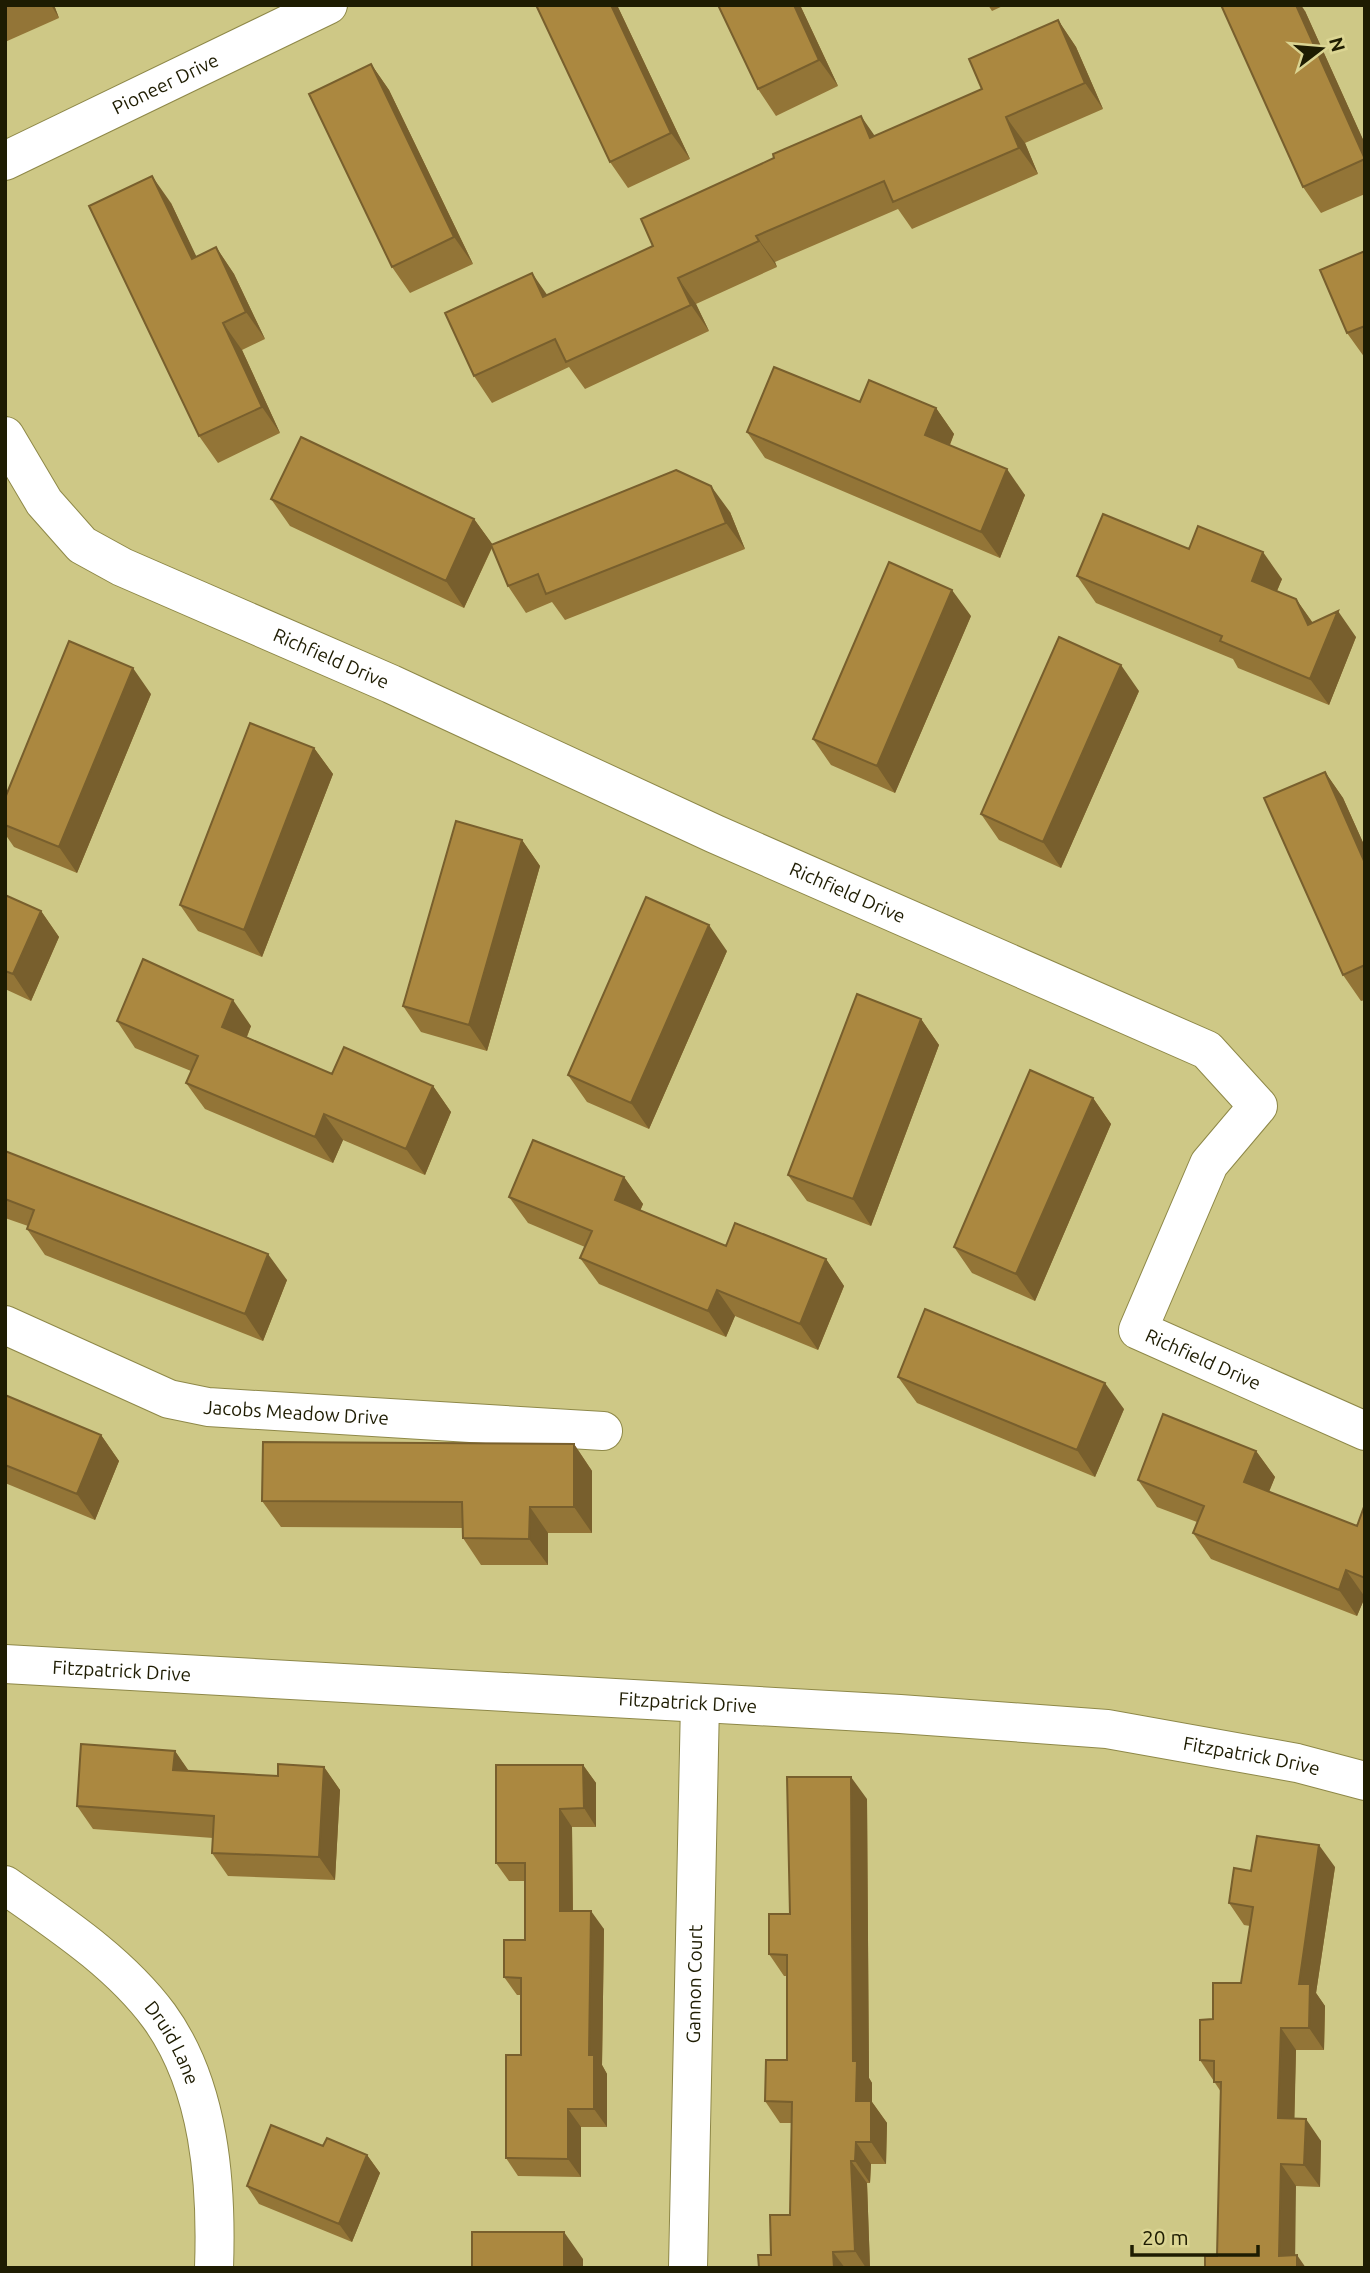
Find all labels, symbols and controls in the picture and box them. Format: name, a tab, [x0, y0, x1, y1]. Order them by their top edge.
north arrow	[1286, 14, 1356, 84]
text: N	[1325, 34, 1350, 54]
street label: Pioneer Drive	[108, 49, 222, 119]
street label: Richfield Drive	[270, 623, 393, 693]
street label: Richfield Drive	[787, 857, 909, 927]
street label: Richfield Drive	[1142, 1324, 1264, 1394]
street label: Jacobs Meadow Drive	[203, 1396, 390, 1429]
street label: Fitzpatrick Drive	[52, 1656, 192, 1685]
street label: Fitzpatrick Drive	[618, 1687, 758, 1717]
street label: Fitzpatrick Drive	[1182, 1732, 1322, 1780]
street label: Gannon Court	[682, 1924, 706, 2044]
street label: Druid Lane	[140, 1996, 204, 2087]
scale bar	[1132, 2214, 1258, 2258]
text: 20 m	[1142, 2225, 1189, 2249]

